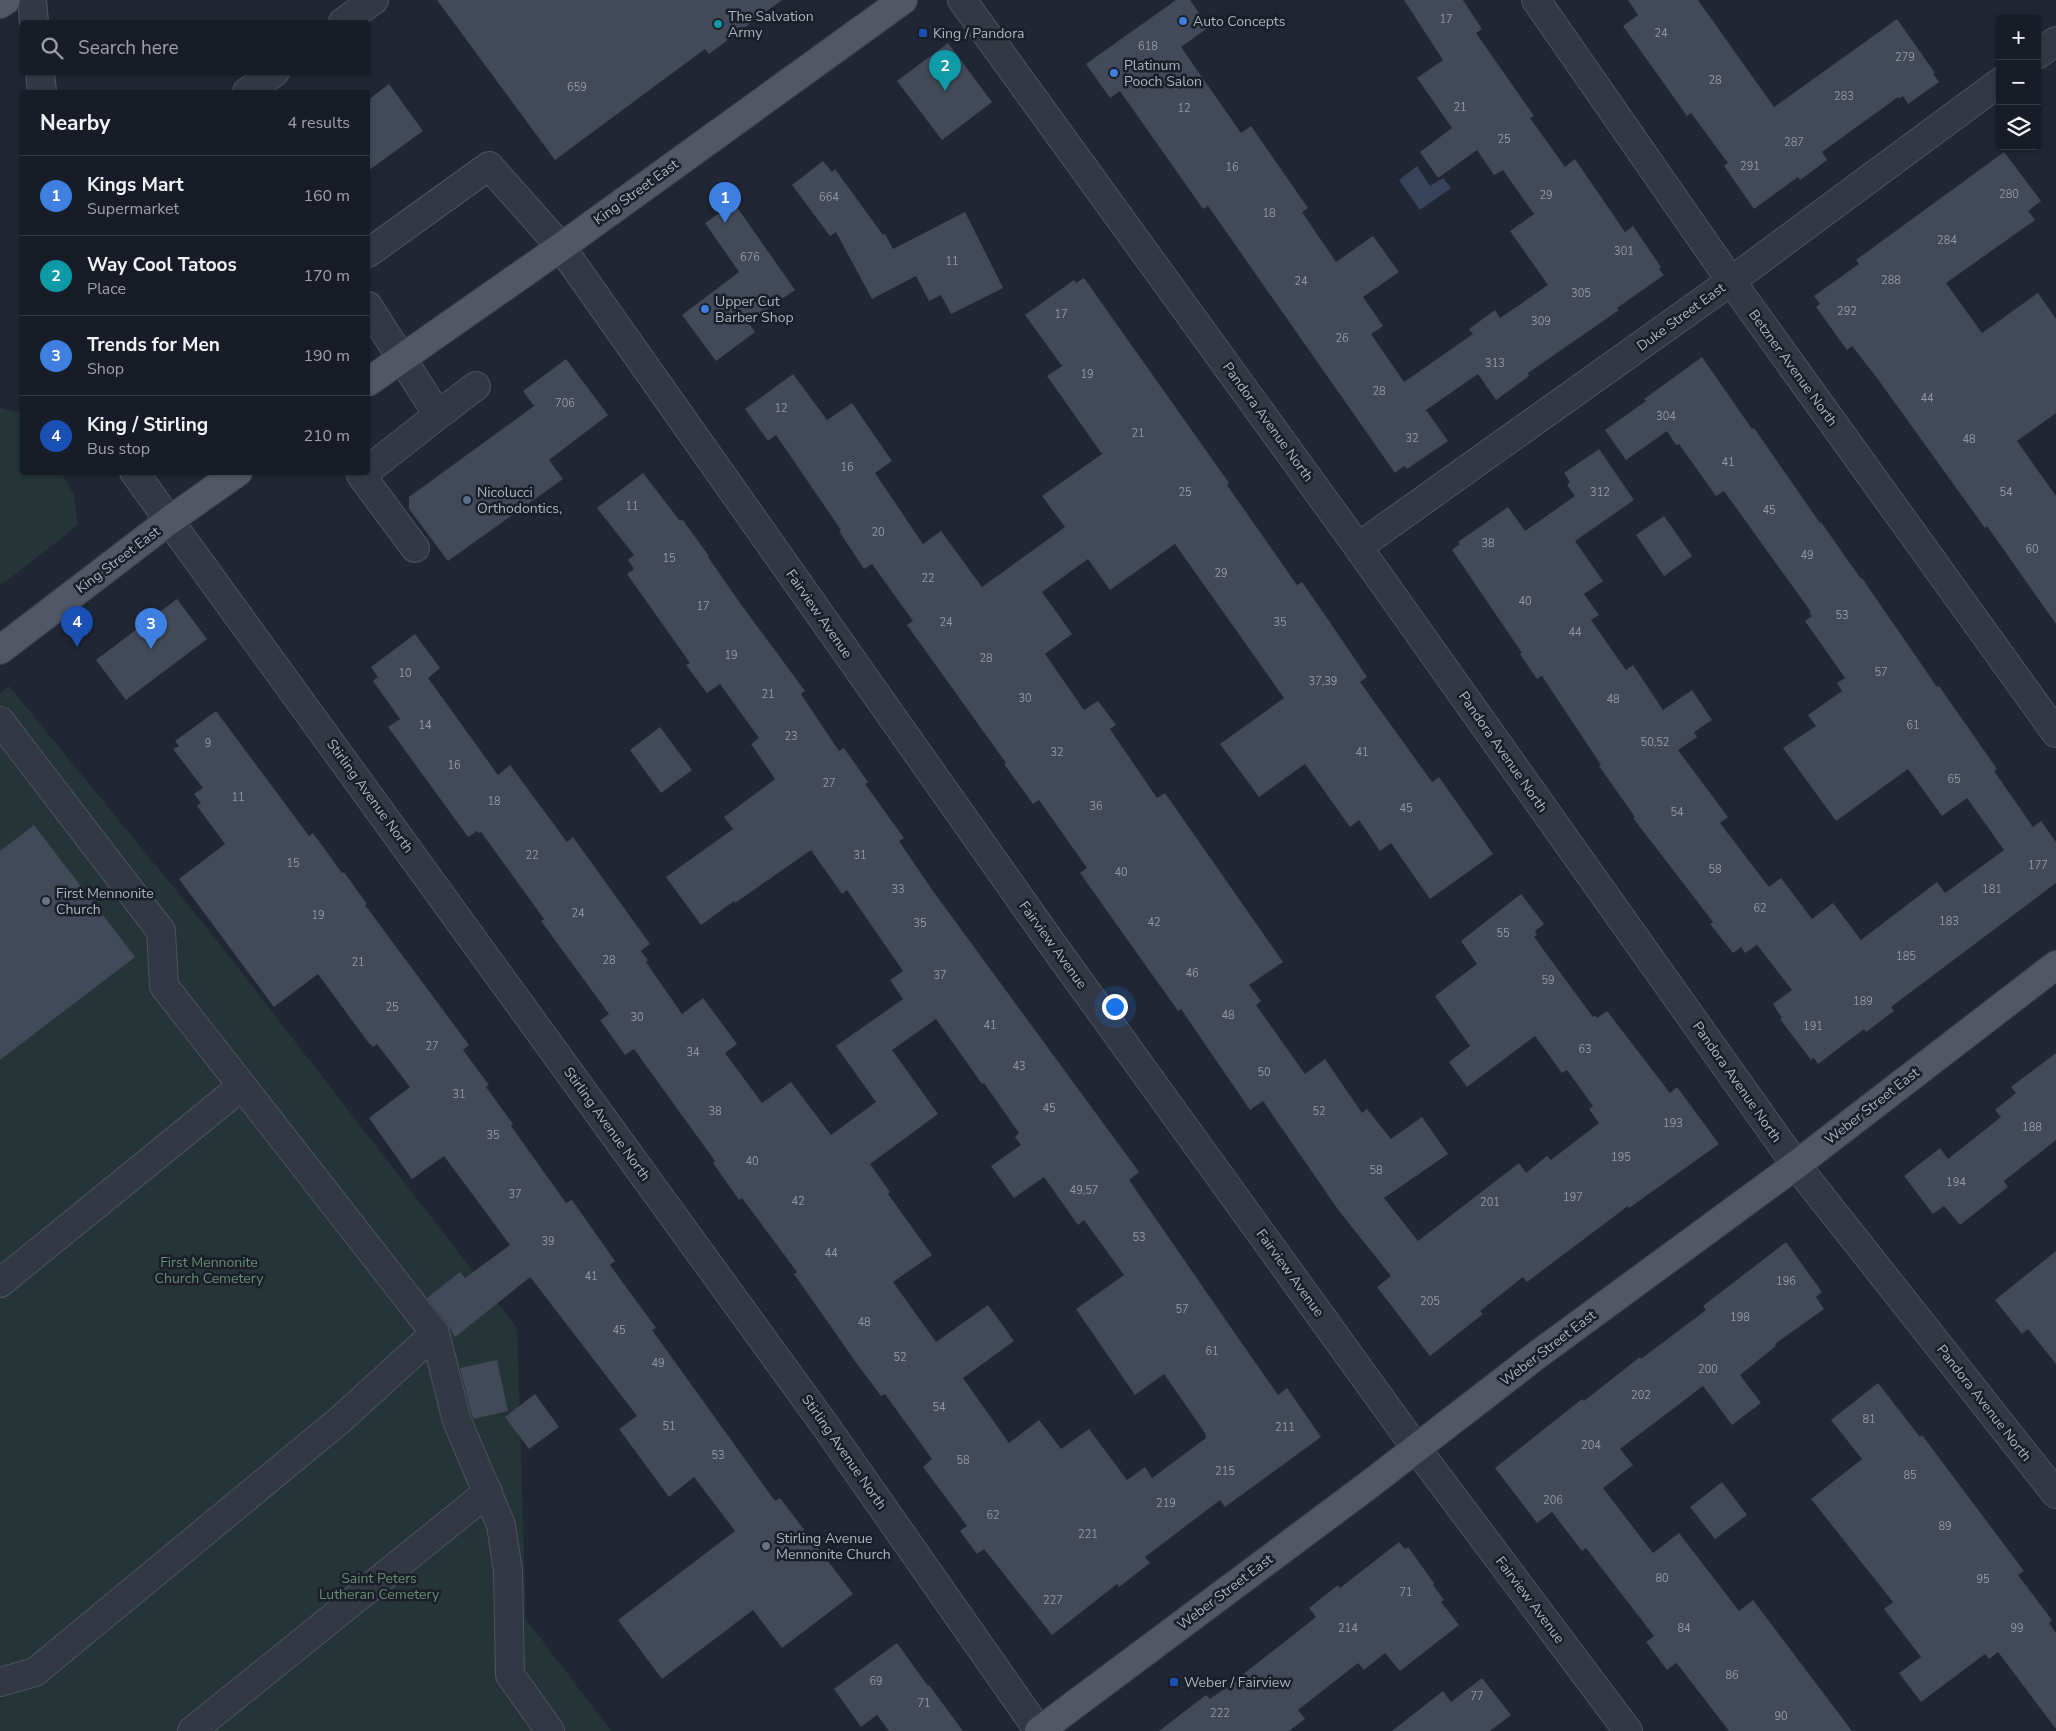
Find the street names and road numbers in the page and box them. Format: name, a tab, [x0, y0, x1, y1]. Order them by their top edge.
street label: King Street East	[590, 155, 682, 229]
street label: Duke Street East	[1633, 278, 1729, 356]
street label: Betzner Avenue North	[1744, 306, 1842, 430]
street label: Pandora Avenue North	[1218, 358, 1318, 486]
street label: King Street East	[72, 522, 164, 598]
street label: Fairview Avenue	[781, 566, 857, 662]
street label: Pandora Avenue North	[1454, 688, 1552, 816]
street label: Stirling Avenue North	[322, 735, 418, 857]
street label: Fairview Avenue	[1015, 897, 1091, 993]
street label: Pandora Avenue North	[1688, 1018, 1786, 1146]
street label: Stirling Avenue North	[559, 1063, 655, 1185]
street label: Weber Street East	[1821, 1063, 1923, 1149]
street label: Fairview Avenue	[1252, 1225, 1328, 1321]
street label: Weber Street East	[1496, 1306, 1600, 1390]
street label: Pandora Avenue North	[1932, 1341, 2036, 1465]
street label: Stirling Avenue North	[797, 1391, 891, 1513]
street label: Weber Street East	[1173, 1550, 1277, 1634]
street label: Fairview Avenue	[1491, 1553, 1569, 1647]

